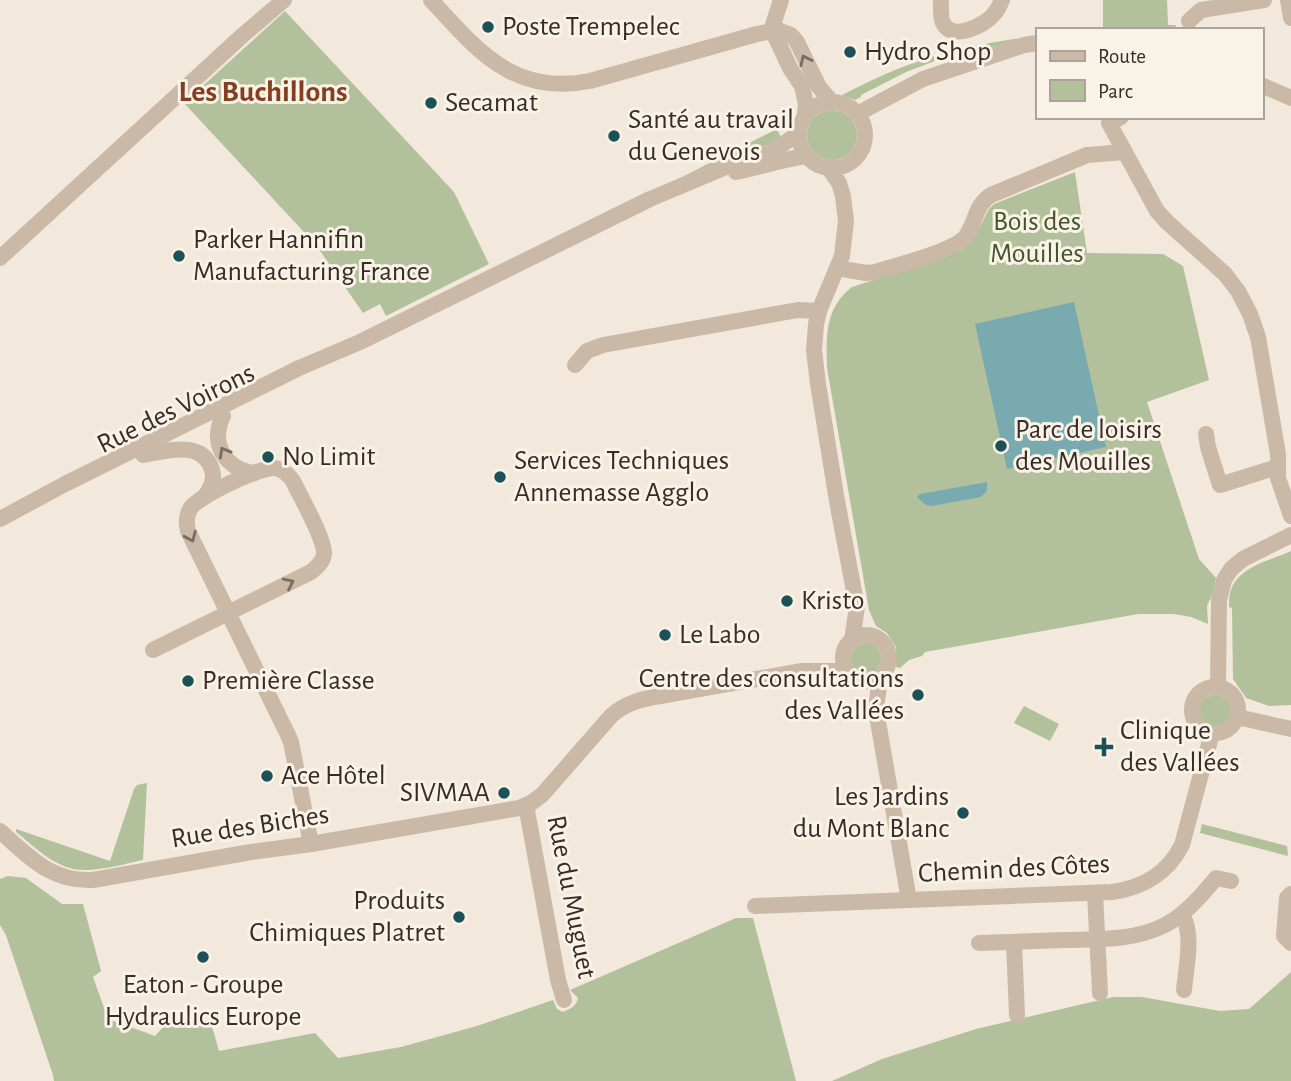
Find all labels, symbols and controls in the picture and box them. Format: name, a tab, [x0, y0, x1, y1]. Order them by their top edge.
place label: Poste Trempelec	[502, 13, 680, 41]
marker: Poste Trempelec	[480, 19, 496, 35]
legend	[1036, 28, 1263, 119]
place label: Hydro Shop	[864, 38, 991, 66]
marker: Hydro Shop	[842, 44, 858, 60]
text: Route	[1098, 46, 1146, 67]
one-way arrow	[799, 55, 813, 67]
district label: Les Buchillons	[178, 77, 348, 107]
text: Parc	[1098, 81, 1133, 102]
place label: Secamat	[445, 89, 538, 117]
marker: Secamat	[423, 95, 439, 111]
place label: Santé au travail du Genevois	[628, 106, 794, 166]
marker: Santé au travail du Genevois	[606, 128, 622, 144]
park label: Bois des Mouilles	[990, 208, 1084, 268]
place label: Parker Hannifin Manufacturing France	[193, 226, 430, 286]
marker: Parker Hannifin Manufacturing France	[171, 248, 187, 264]
street label: Rue des Voirons	[93, 359, 259, 459]
place label: Parc de loisirs des Mouilles	[1015, 416, 1162, 476]
marker: Parc de loisirs des Mouilles	[993, 438, 1009, 454]
place label: No Limit	[282, 443, 376, 471]
one-way arrow	[219, 447, 232, 459]
place label: Services Techniques Annemasse Agglo	[514, 447, 729, 507]
marker: No Limit	[260, 449, 276, 465]
marker: Services Techniques Annemasse Agglo	[492, 469, 508, 485]
one-way arrow	[183, 530, 197, 542]
one-way arrow	[282, 578, 294, 592]
place label: Kristo	[801, 587, 865, 615]
marker: Kristo	[779, 593, 795, 609]
place label: Le Labo	[679, 621, 761, 649]
marker: Le Labo	[657, 627, 673, 643]
place label: Centre des consultations des Vallées	[639, 665, 904, 725]
place label: Première Classe	[202, 667, 375, 695]
marker: Première Classe	[180, 673, 196, 689]
marker: Centre des consultations des Vallées	[910, 687, 926, 703]
place label: Clinique des Vallées	[1120, 717, 1240, 777]
marker: Clinique des Vallées	[1094, 737, 1114, 757]
place label: Ace Hôtel	[281, 762, 386, 790]
marker: Ace Hôtel	[259, 768, 275, 784]
place label: SIVMAA	[400, 779, 490, 807]
place label: Les Jardins du Mont Blanc	[793, 783, 949, 843]
marker: SIVMAA	[496, 785, 512, 801]
street label: Rue des Biches	[169, 801, 331, 853]
marker: Les Jardins du Mont Blanc	[955, 805, 971, 821]
street label: Rue du Muguet	[541, 813, 601, 981]
street label: Chemin des Côtes	[917, 850, 1111, 888]
place label: Produits Chimiques Platret	[249, 887, 445, 947]
marker: Produits Chimiques Platret	[451, 909, 467, 925]
marker: Eaton - Groupe Hydraulics Europe	[195, 949, 211, 965]
place label: Eaton - Groupe Hydraulics Europe	[105, 971, 301, 1031]

